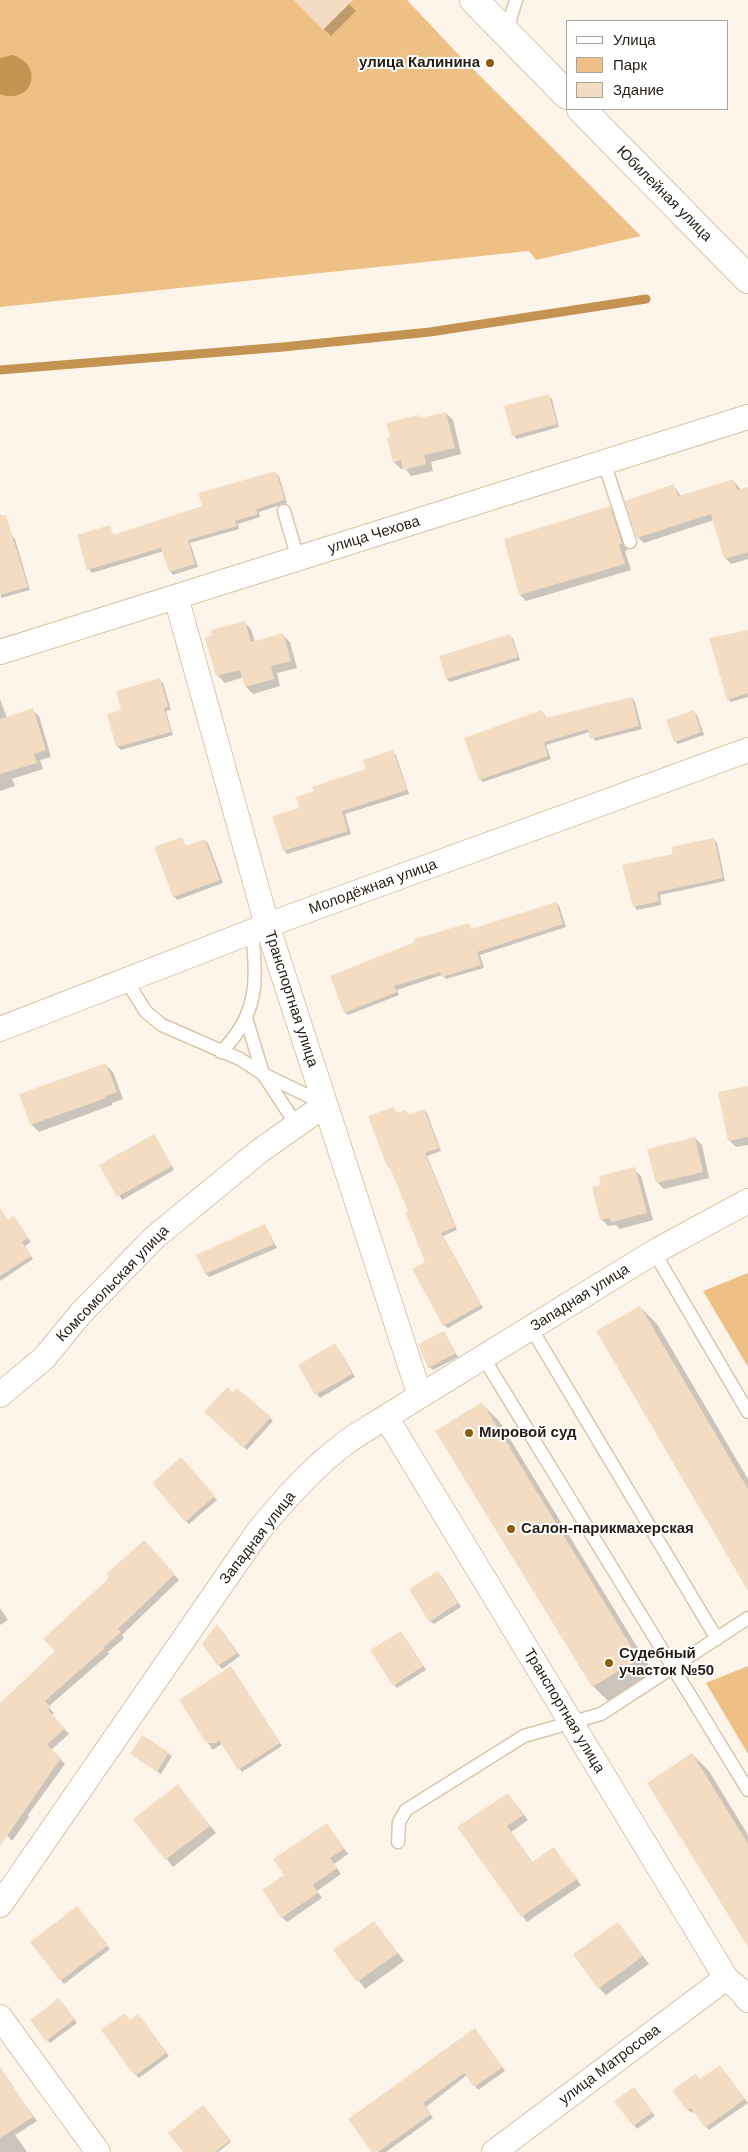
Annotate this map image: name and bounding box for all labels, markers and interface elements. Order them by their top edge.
legend [566,20,728,110]
text: Улица [613,31,656,48]
place label: улица Калинина [359,54,480,72]
text: Парк [613,56,647,73]
marker: улица Калинина [484,57,496,69]
text: Здание [613,81,664,98]
street label: Юбилейная улица [612,142,716,246]
street label: улица Чехова [326,512,422,558]
street label: Молодёжная улица [307,855,439,919]
street label: Транспортная улица [260,929,322,1069]
street label: Комсомольская улица [53,1222,173,1346]
street label: Западная улица [527,1260,633,1336]
place label: Мировой суд [479,1424,576,1442]
marker: Мировой суд [463,1427,475,1439]
street label: Западная улица [216,1488,300,1588]
place label: Салон-парикмахерская [521,1520,694,1538]
marker: Салон-парикмахерская [505,1523,517,1535]
street label: Транспортная улица [520,1645,608,1777]
place label: Судебный участок №50 [619,1645,714,1680]
marker: Судебный участок №50 [603,1657,615,1669]
street label: улица Матросова [556,2021,664,2109]

